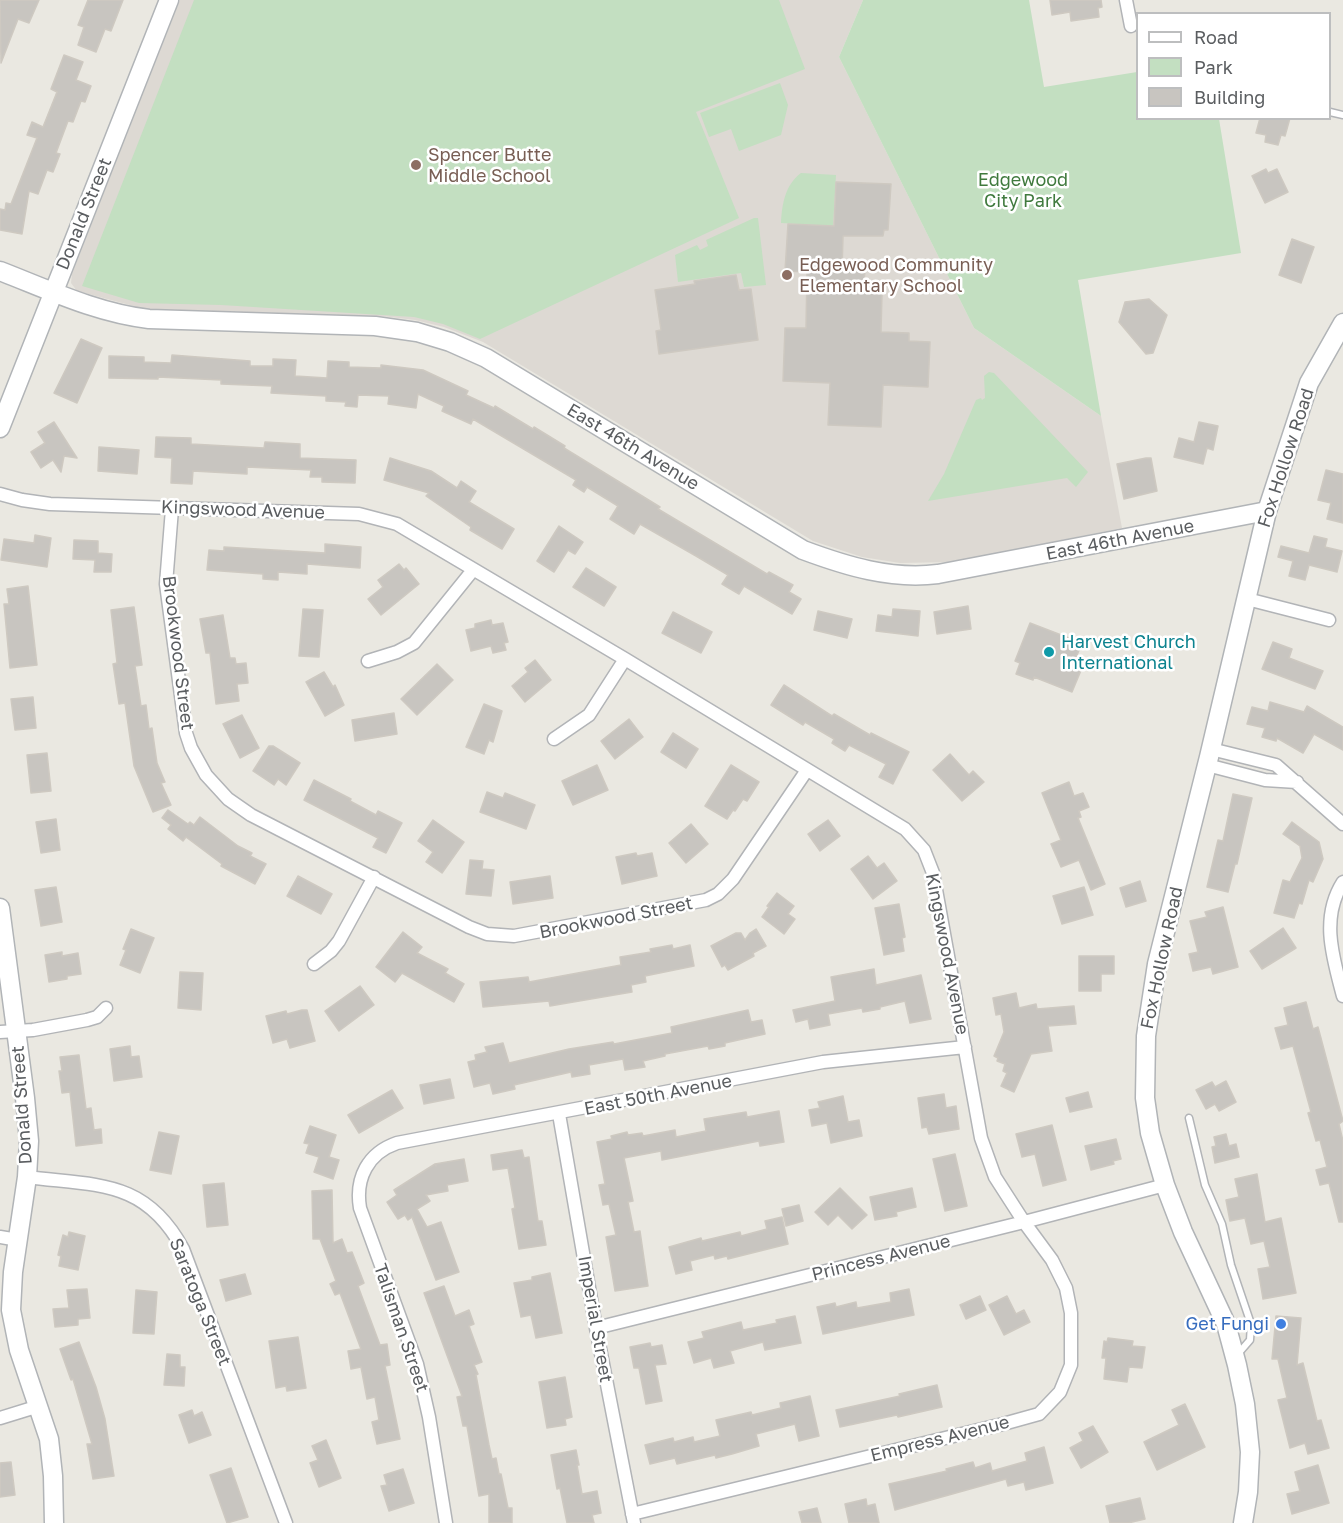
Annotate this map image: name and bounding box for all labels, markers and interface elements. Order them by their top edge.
legend [1136,12,1331,120]
text: Road [1194,26,1238,48]
text: Park [1194,56,1233,78]
text: Building [1194,86,1265,108]
place label: Spencer Butte Middle School [428,144,551,186]
street label: Donald Street [52,155,116,273]
marker: Spencer Butte Middle School [409,158,423,172]
park label: Edgewood City Park [978,169,1068,212]
place label: Edgewood Community Elementary School [799,254,993,296]
marker: Edgewood Community Elementary School [780,268,794,282]
street label: Fox Hollow Road [1253,386,1319,530]
street label: East 46th Avenue [563,399,703,495]
street label: Kingswood Avenue [161,496,325,524]
street label: East 46th Avenue [1044,515,1196,565]
street label: Brookwood Street [158,574,198,732]
place label: Harvest Church International [1061,631,1196,674]
marker: Harvest Church International [1042,645,1056,659]
street label: Kingswood Avenue [921,871,973,1037]
street label: Fox Hollow Road [1136,885,1188,1031]
street label: Brookwood Street [538,893,694,943]
street label: Donald Street [7,1045,37,1165]
street label: East 50th Avenue [582,1070,734,1120]
street label: Princess Avenue [809,1230,953,1286]
street label: Saratoga Street [165,1235,235,1369]
street label: Imperial Street [573,1254,617,1384]
street label: Talisman Street [369,1261,433,1395]
place label: Get Fungi [1186,1313,1269,1335]
marker: Get Fungi [1274,1317,1288,1331]
street label: Empress Avenue [868,1411,1012,1467]

